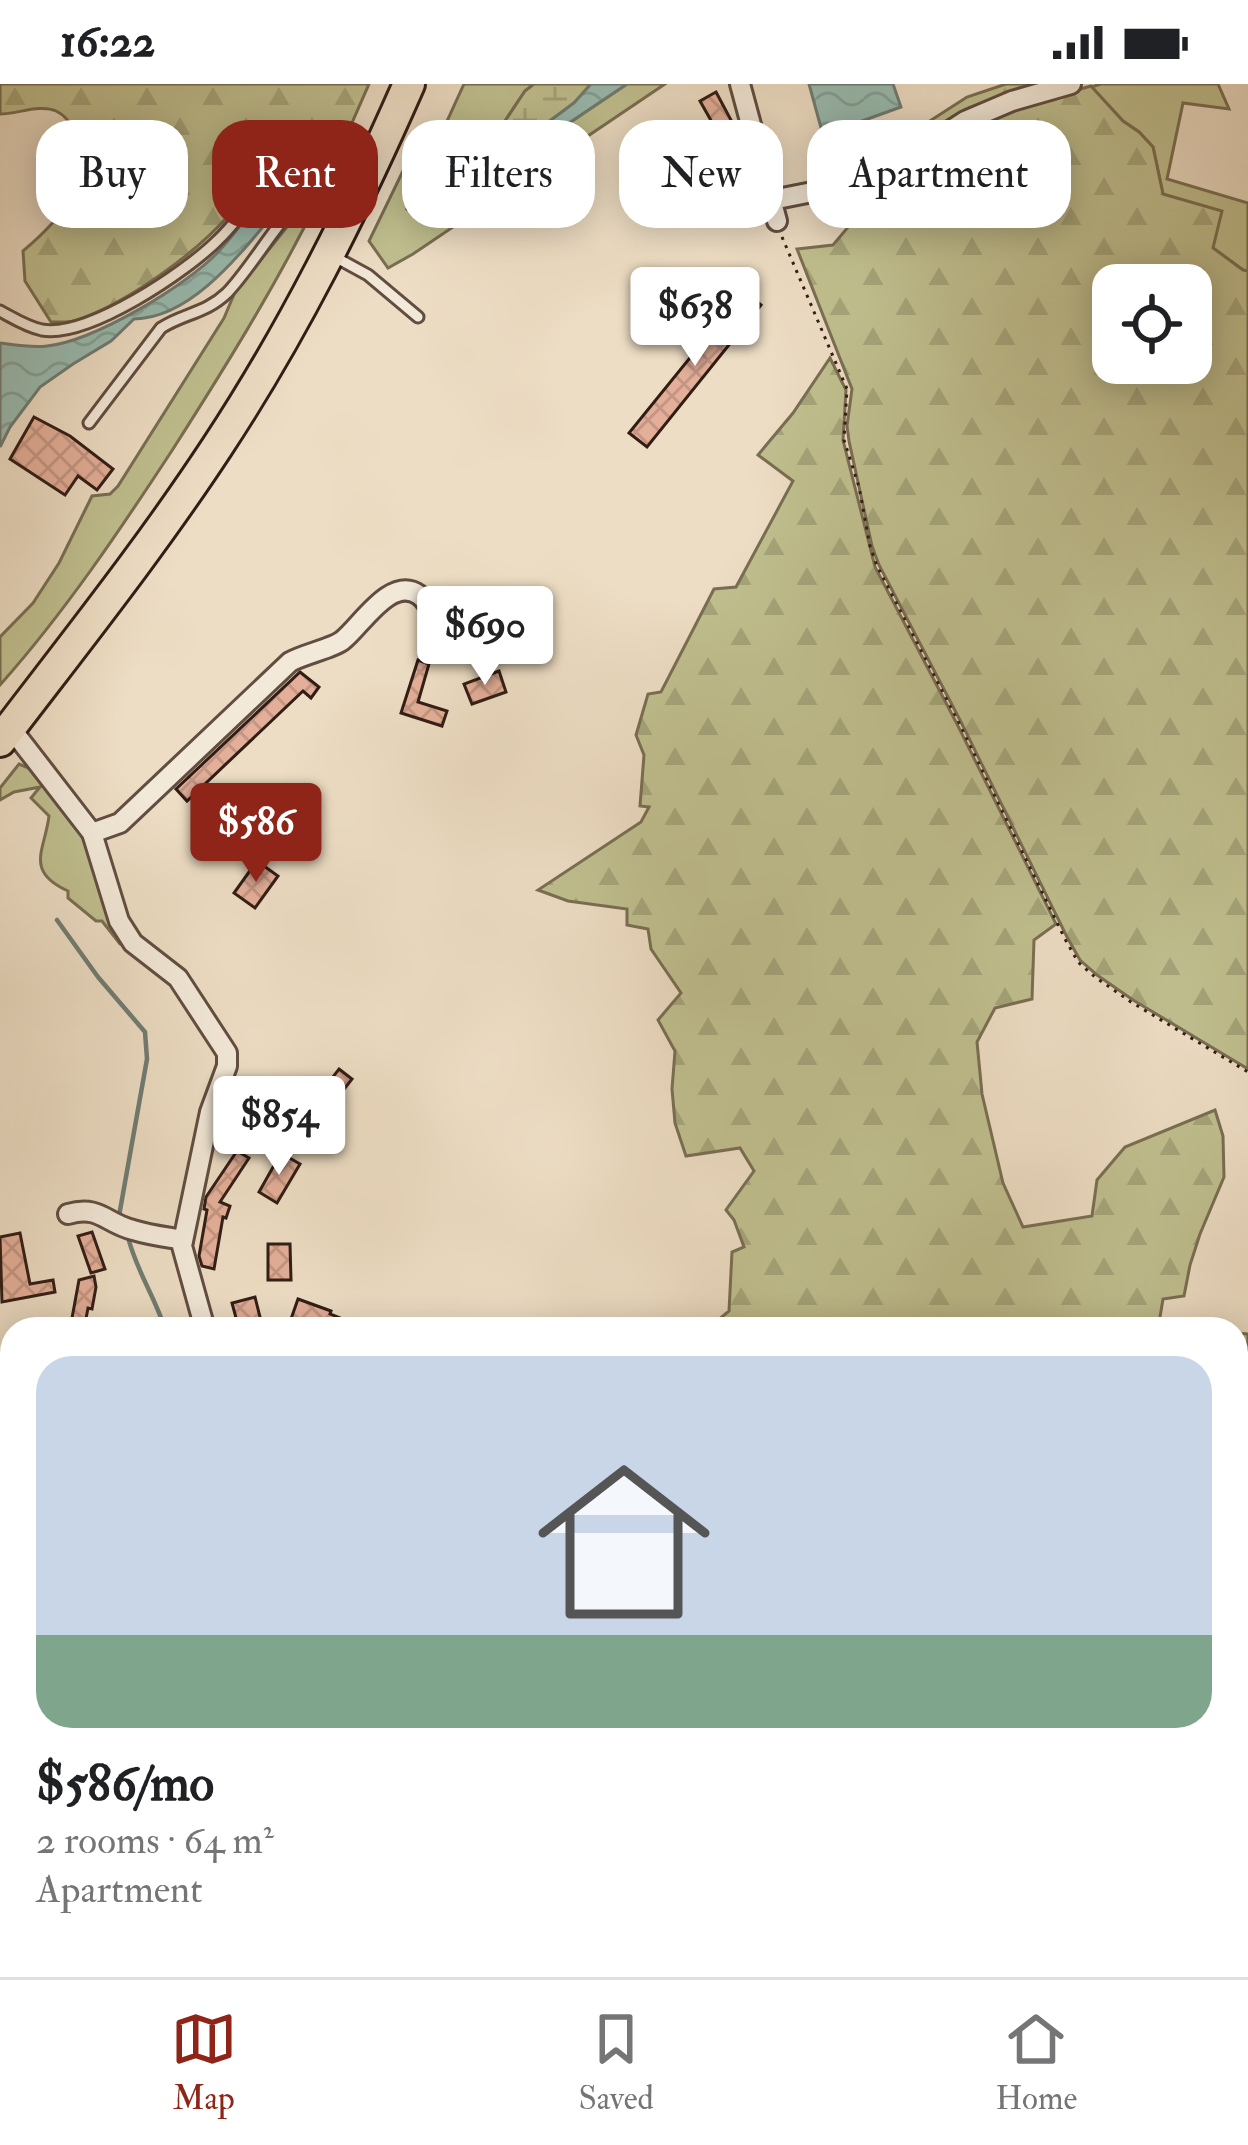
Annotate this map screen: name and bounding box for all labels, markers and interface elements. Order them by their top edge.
text: 16:22 [60,14,155,70]
chip: Buy [36,120,188,228]
chip: Rent [212,120,378,228]
chip: Filters [402,120,595,228]
chip: New [619,120,783,228]
chip: Apartment [807,120,1071,228]
map controls [1092,264,1212,384]
button: locate [1092,264,1212,384]
pin: $638 [624,267,766,369]
text: $638 [657,281,733,330]
pin: $690 [414,586,556,688]
text: $690 [444,600,526,649]
pin: $586 [185,783,327,885]
text: $586 [217,797,295,846]
pin: $854 [208,1076,350,1178]
text: $854 [240,1090,318,1139]
icon: home [516,1434,732,1650]
text: $586/mo [36,1752,214,1816]
text: 2 rooms · 64 m² [36,1816,274,1865]
text: Apartment [36,1865,203,1914]
tab: Map [171,2006,237,2119]
tab: Saved [578,2006,654,2119]
tab: Home [995,2006,1077,2119]

